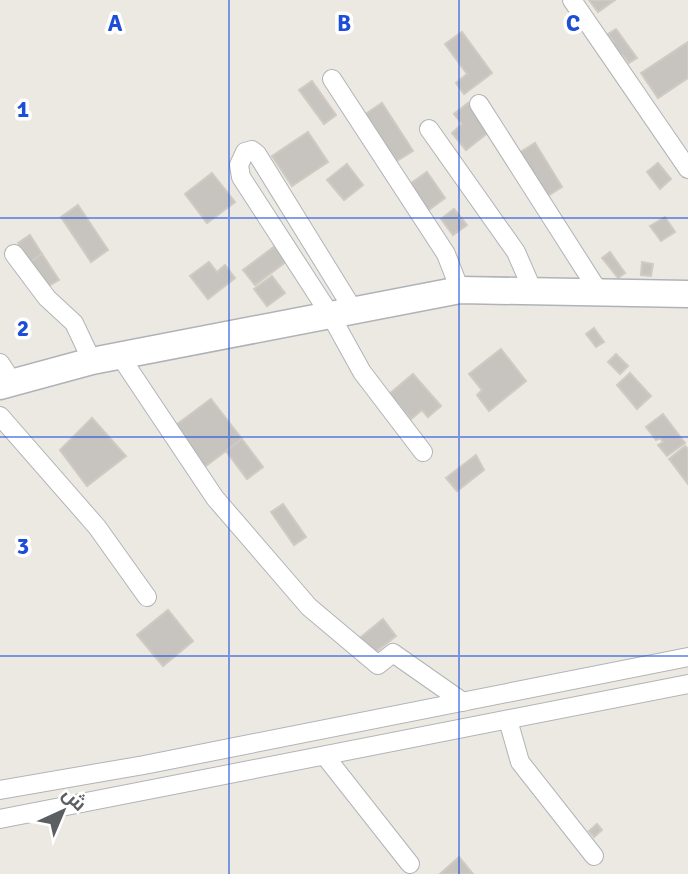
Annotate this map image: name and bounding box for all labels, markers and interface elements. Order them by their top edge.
text: A [108,9,123,38]
text: B [337,9,351,38]
text: C [566,9,580,38]
text: 1 [17,95,29,124]
text: 2 [17,314,29,343]
text: 3 [17,532,29,561]
north arrow [28,776,98,846]
text: ش [57,782,91,817]

